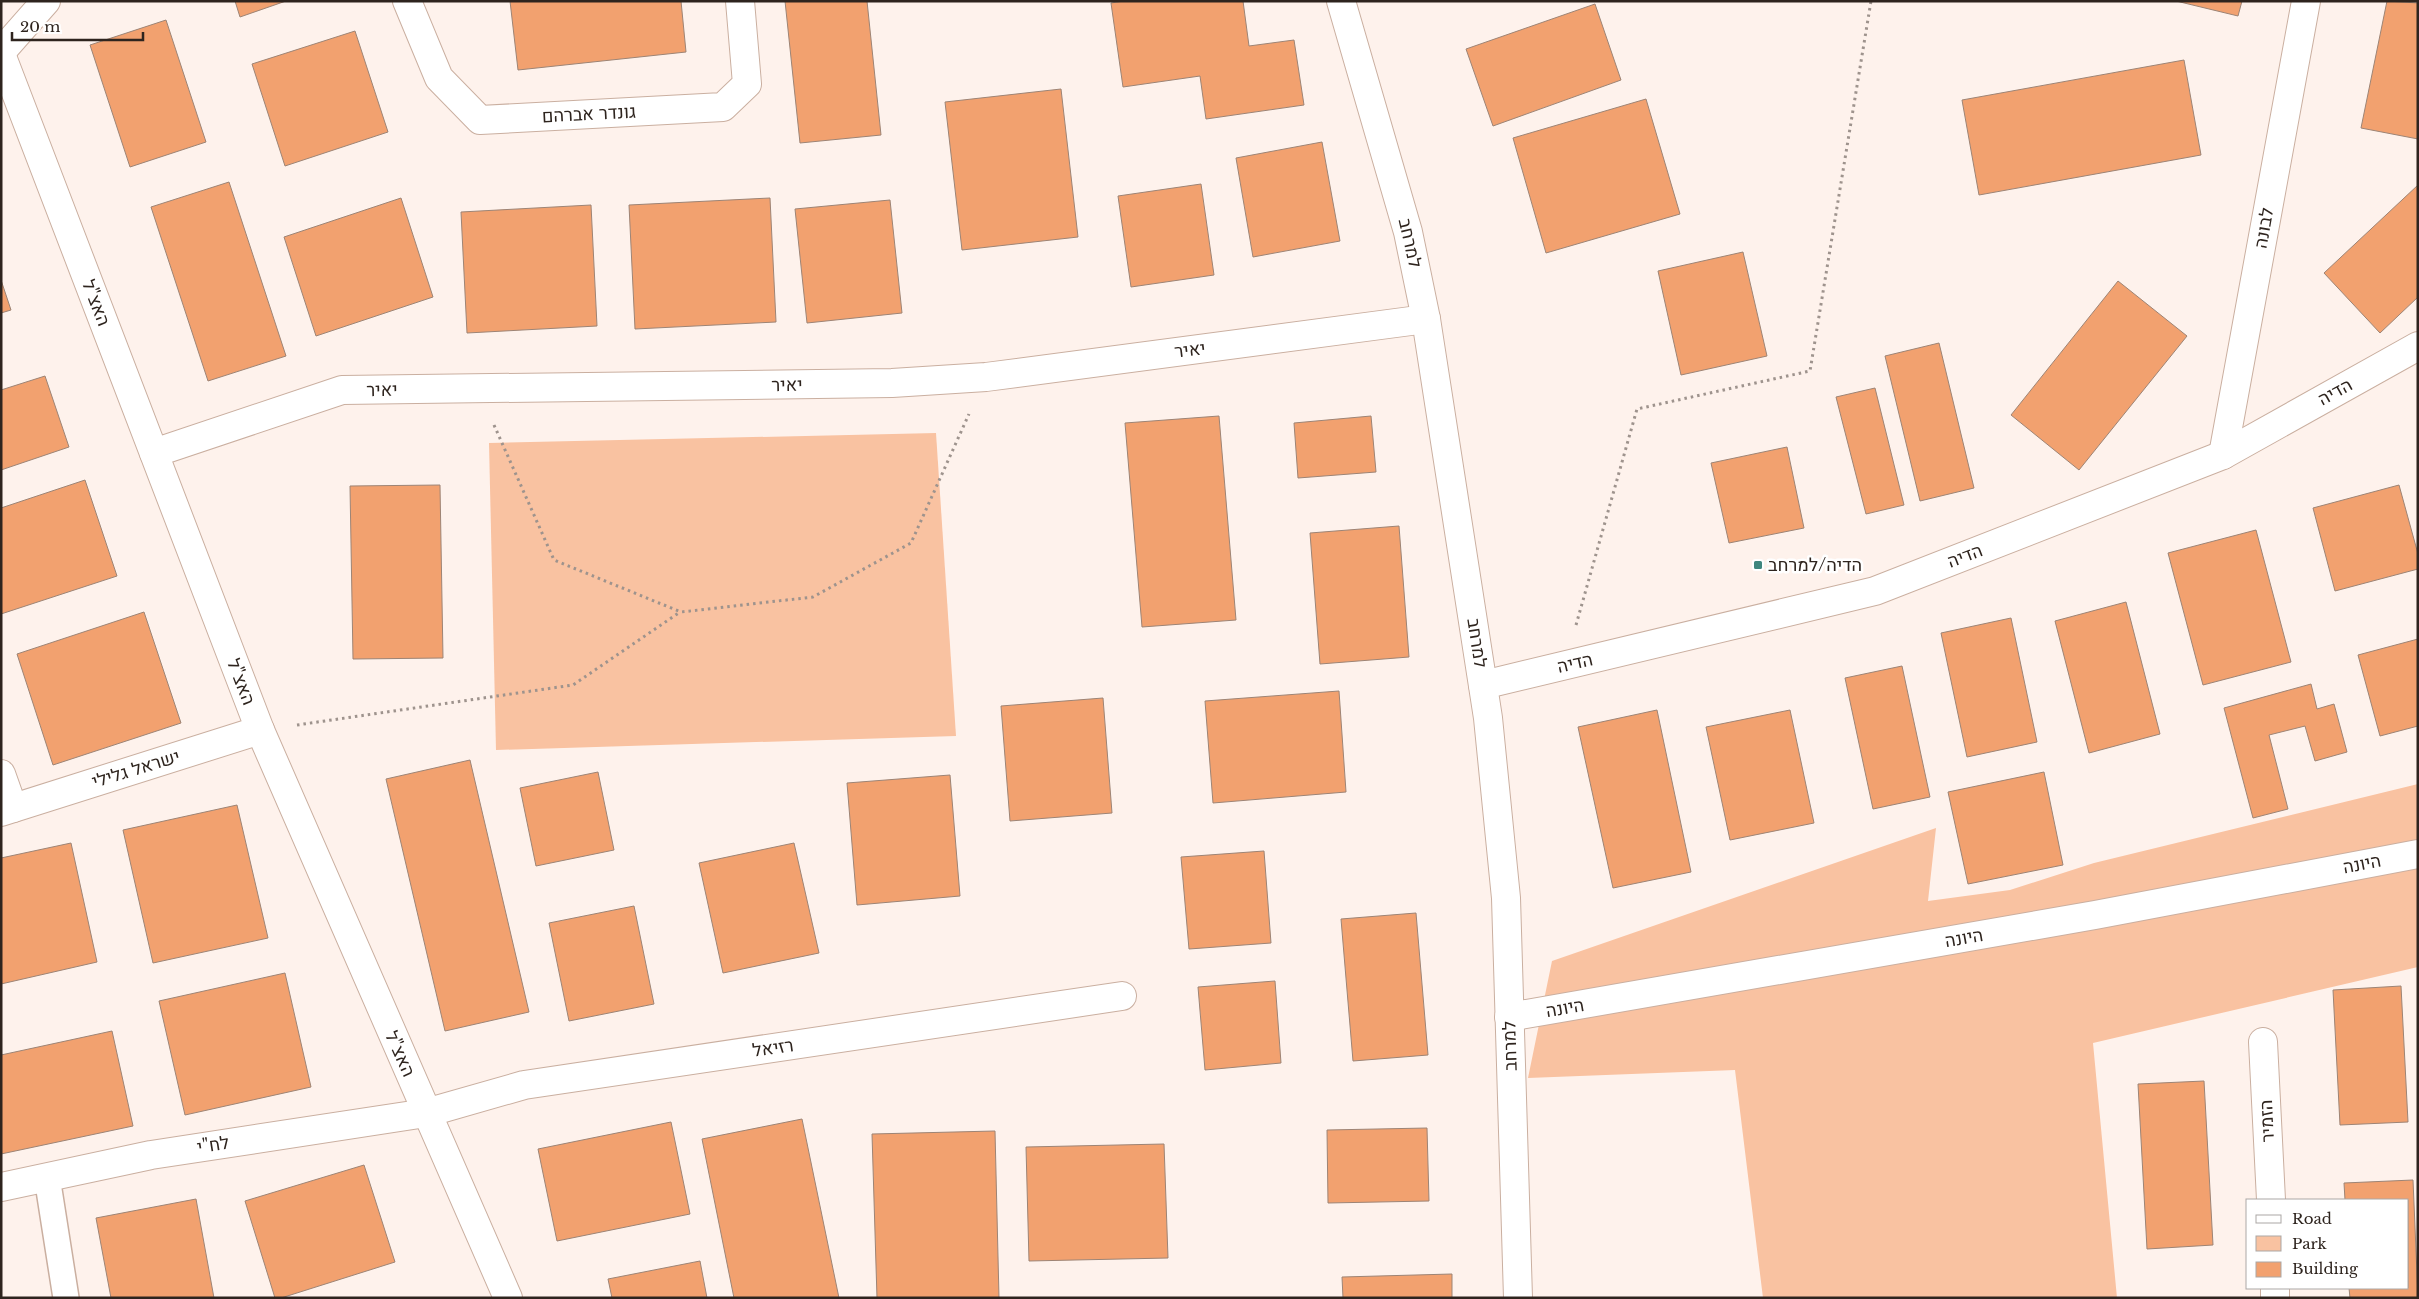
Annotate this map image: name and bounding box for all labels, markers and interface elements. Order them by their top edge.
scale bar [12,10,144,42]
text: 20 m [20,17,60,36]
street label: גונדר אברהם [541,101,637,127]
street label: לבונה [2250,206,2278,250]
street label: למרחב [1394,216,1426,270]
street label: האצ"ל [77,277,115,329]
street label: יאיר [1173,337,1207,363]
street label: יאיר [771,374,803,396]
street label: הדיה [2314,374,2356,410]
street label: יאיר [366,379,398,401]
street label: הדיה [1944,539,1986,573]
place label: הדיה/למרחב [1768,554,1862,576]
marker: הדיה/למרחב [1752,559,1764,571]
street label: למרחב [1462,617,1492,669]
street label: הדיה [1555,648,1595,678]
street label: האצ"ל [222,656,260,708]
street label: ישראל גלילי [89,745,183,793]
street label: היונה [2341,850,2383,878]
street label: היונה [1943,924,1985,952]
street label: היונה [1544,994,1586,1022]
street label: למרחב [1498,1021,1522,1071]
street label: האצ"ל [380,1028,420,1080]
street label: רזיאל [751,1034,795,1062]
street label: הזמיר [2255,1099,2279,1143]
street label: לח"י [195,1132,231,1158]
legend [2246,1199,2409,1289]
text: Road [2292,1209,2332,1228]
text: Park [2292,1234,2328,1253]
text: Building [2292,1259,2359,1278]

